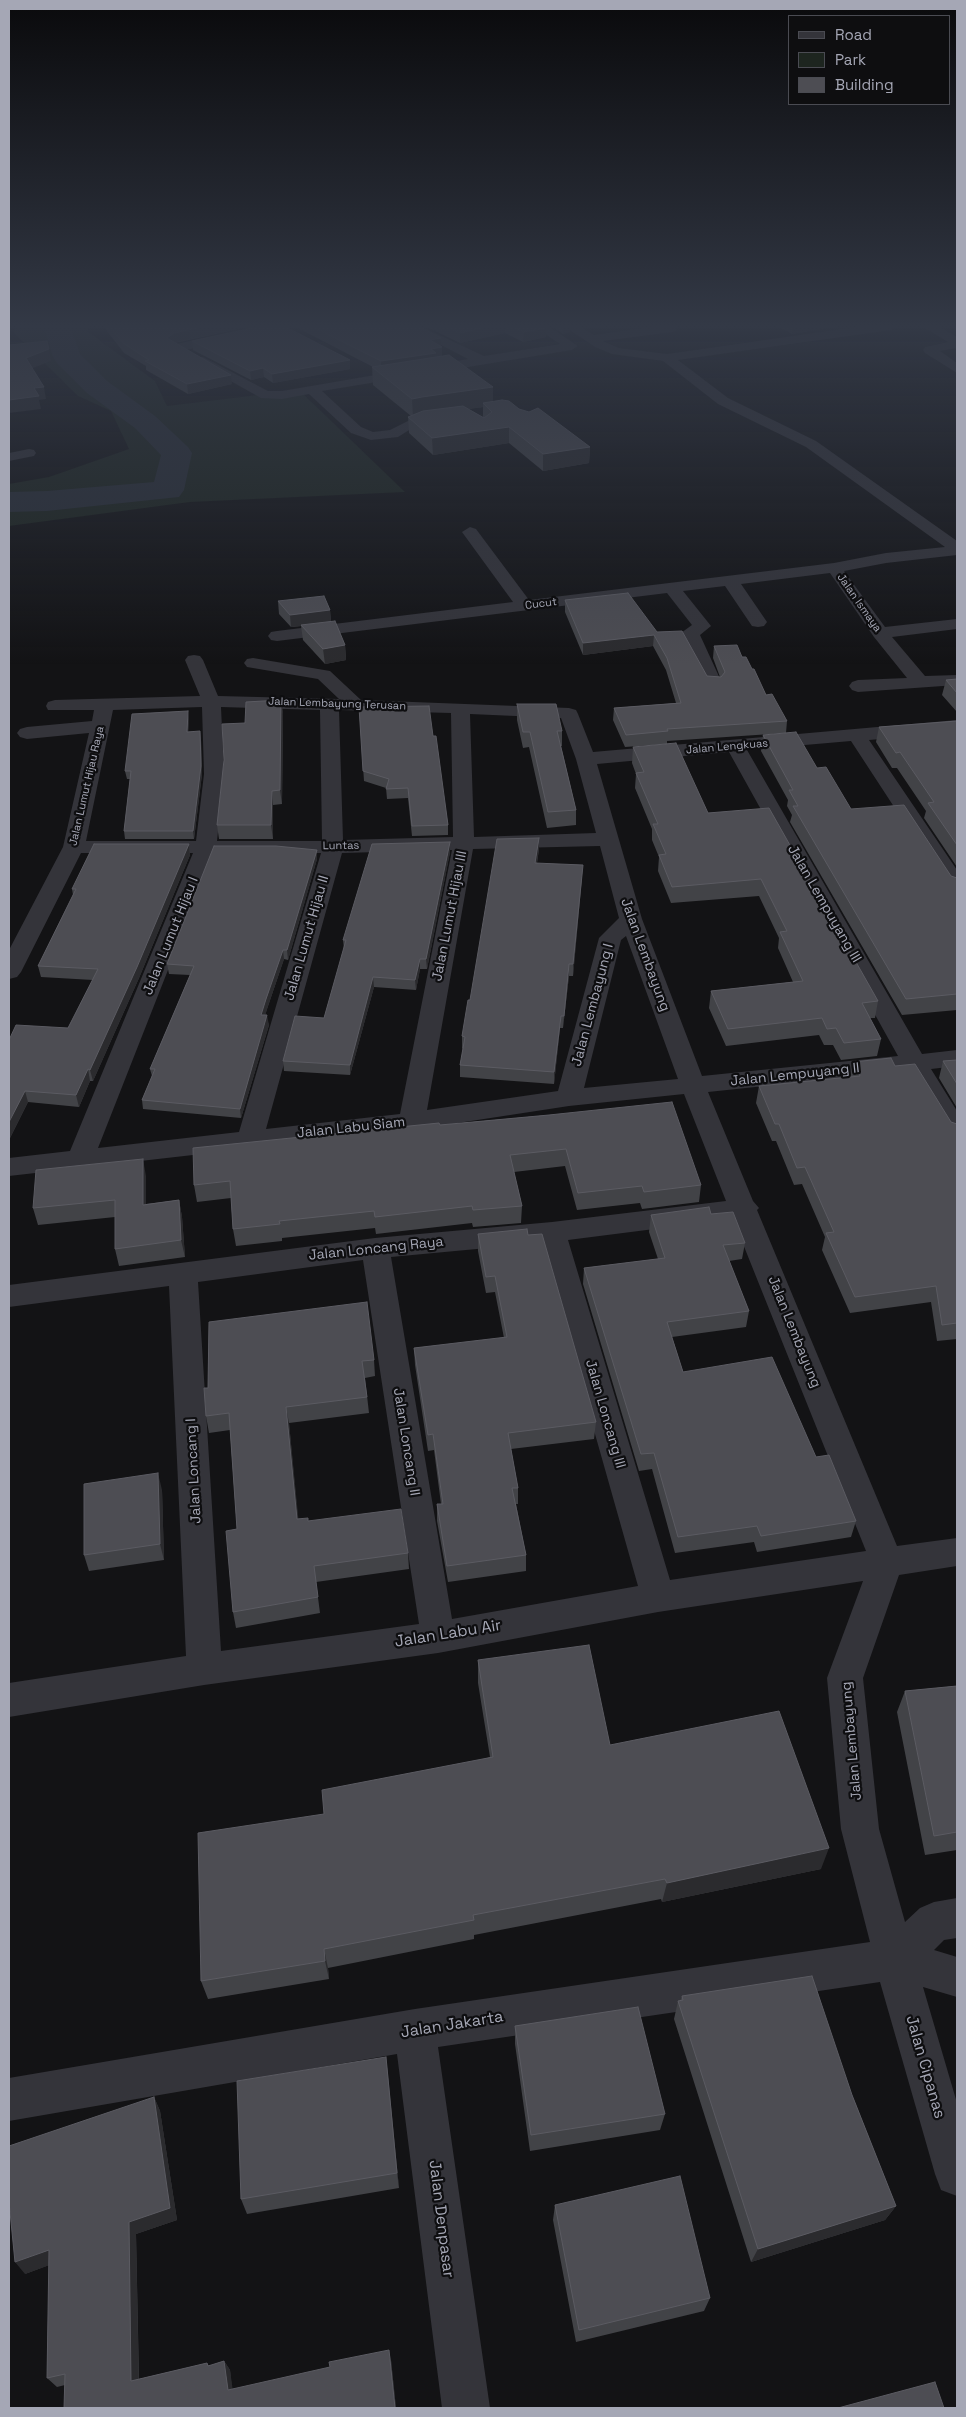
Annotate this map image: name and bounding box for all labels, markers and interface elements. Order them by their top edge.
legend [788,15,951,105]
text: Road [835,25,872,44]
text: Park [835,50,866,69]
text: Building [835,75,894,94]
street label: Jalan Ismaya [834,571,884,635]
street label: Cucut [524,595,558,613]
street label: Jalan Lembayung Terusan [268,695,406,713]
street label: Jalan Lumut Hijau Raya [67,725,107,847]
street label: Jalan Lengkuas [685,737,769,757]
street label: Luntas [323,839,359,853]
street label: Jalan Lempuyang III [783,842,865,966]
street label: Jalan Lumut Hijau III [429,849,471,983]
street label: Jalan Lumut Hijau I [140,874,202,998]
street label: Jalan Lumut Hijau II [281,874,333,1002]
street label: Jalan Lembayung [617,896,673,1014]
street label: Jalan Lembayung I [569,942,617,1068]
street label: Jalan Lempuyang II [730,1060,860,1090]
street label: Jalan Labu Siam [296,1114,406,1142]
street label: Jalan Loncang Raya [308,1234,444,1264]
street label: Jalan Lembayung [764,1274,824,1390]
street label: Jalan Loncang III [581,1358,629,1470]
street label: Jalan Loncang II [389,1387,423,1497]
street label: Jalan Loncang I [183,1418,205,1524]
street label: Jalan Labu Air [393,1616,503,1652]
street label: Jalan Lembayung [838,1681,866,1801]
street label: Jalan Jakarta [399,2007,505,2043]
street label: Jalan Cipanas [901,2013,949,2121]
street label: Jalan Denpasar [424,2159,458,2279]

